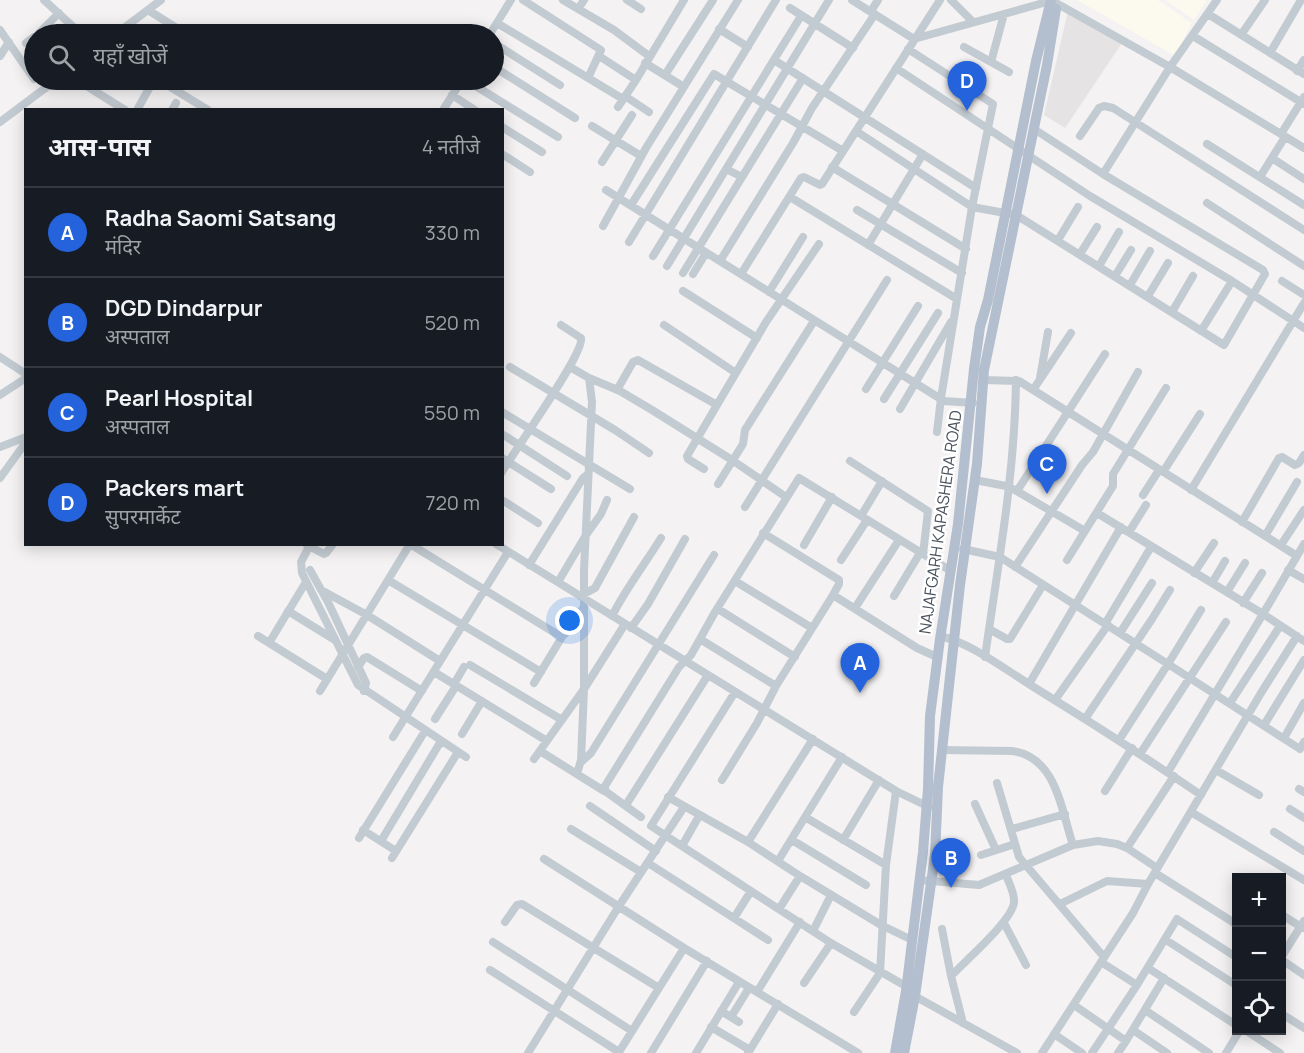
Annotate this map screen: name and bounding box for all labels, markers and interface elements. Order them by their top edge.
search box [24,24,504,90]
icon: search [45,41,78,74]
text: यहाँ खोजें [93,41,168,71]
pin: D [948,62,986,111]
text: आस-पास [48,128,151,164]
text: 4 नतीजे [422,133,480,160]
text: Radha Saomi Satsang [105,203,336,233]
text: A [61,219,74,246]
text: 330 m [425,219,480,246]
text: मंदिर [105,233,141,260]
text: DGD Dindarpur [105,293,263,323]
text: B [61,309,74,336]
text: 520 m [424,309,480,336]
text: अस्पताल [105,323,170,350]
text: Pearl Hospital [105,383,253,413]
text: C [60,399,75,426]
text: 550 m [424,399,480,426]
street label: NAJAFGARH KAPASHERA ROAD [913,409,967,635]
text: अस्पताल [105,413,170,440]
pin: C [1028,444,1066,494]
text: Packers mart [105,473,244,503]
text: D [60,489,75,516]
text: 720 m [425,489,480,516]
text: सुपरमार्केट [105,503,181,530]
your location [555,606,584,635]
pin: A [840,644,880,693]
pin: B [932,838,970,888]
map controls [1232,873,1286,1035]
button: + [1232,873,1286,927]
button: − [1232,927,1286,981]
button: locate [1232,981,1286,1035]

